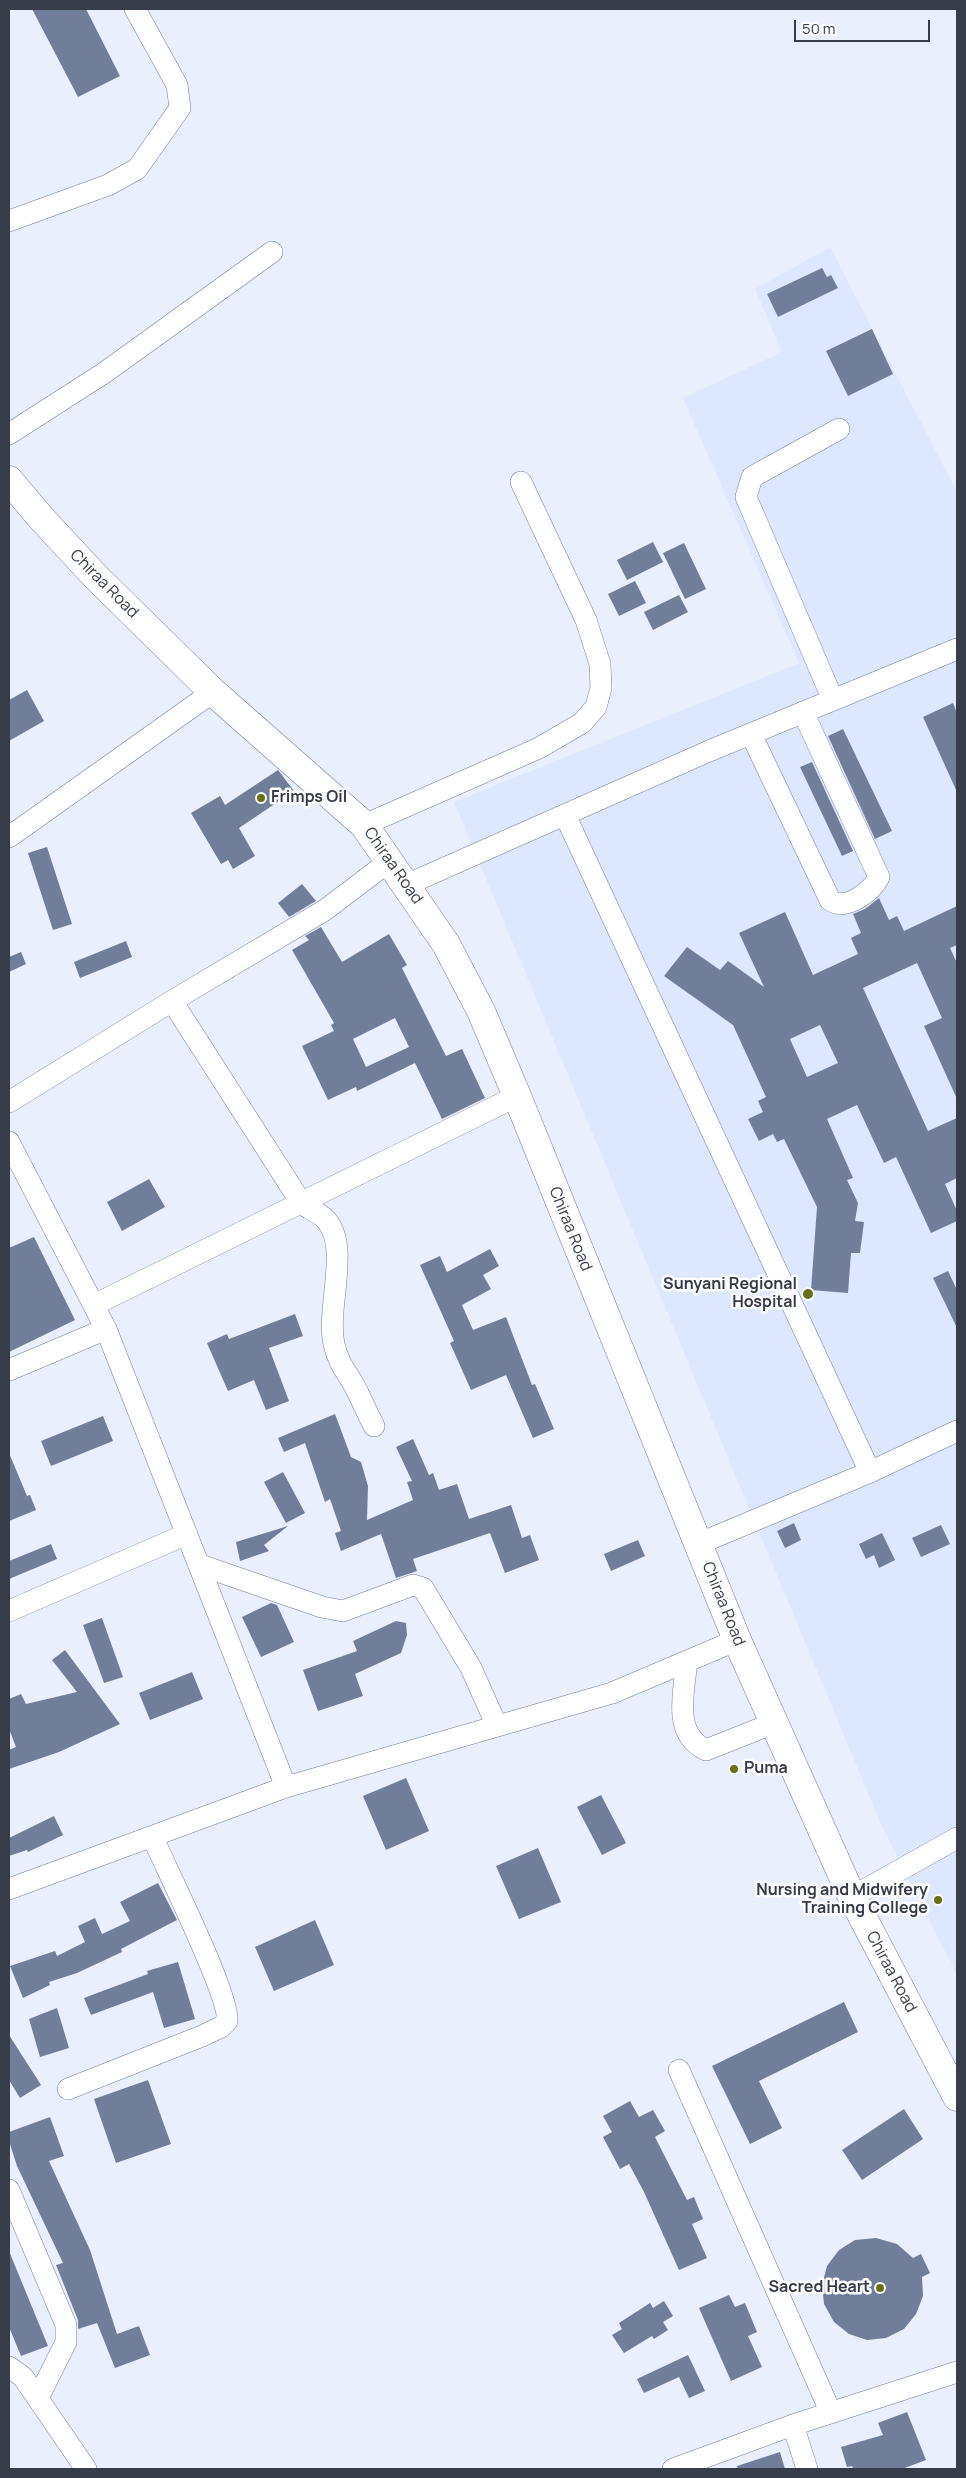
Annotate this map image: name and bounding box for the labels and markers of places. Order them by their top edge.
place label: Frimps Oil [271,788,347,808]
marker: Frimps Oil [255,792,267,804]
place label: Sunyani Regional Hospital [663,1275,797,1313]
marker: Sunyani Regional Hospital [801,1287,815,1301]
place label: Puma [744,1759,788,1779]
marker: Puma [728,1763,740,1775]
place label: Nursing and Midwifery Training College [756,1881,928,1919]
marker: Nursing and Midwifery Training College [932,1894,944,1906]
place label: Sacred Heart [769,2278,870,2298]
marker: Sacred Heart [874,2282,886,2294]

